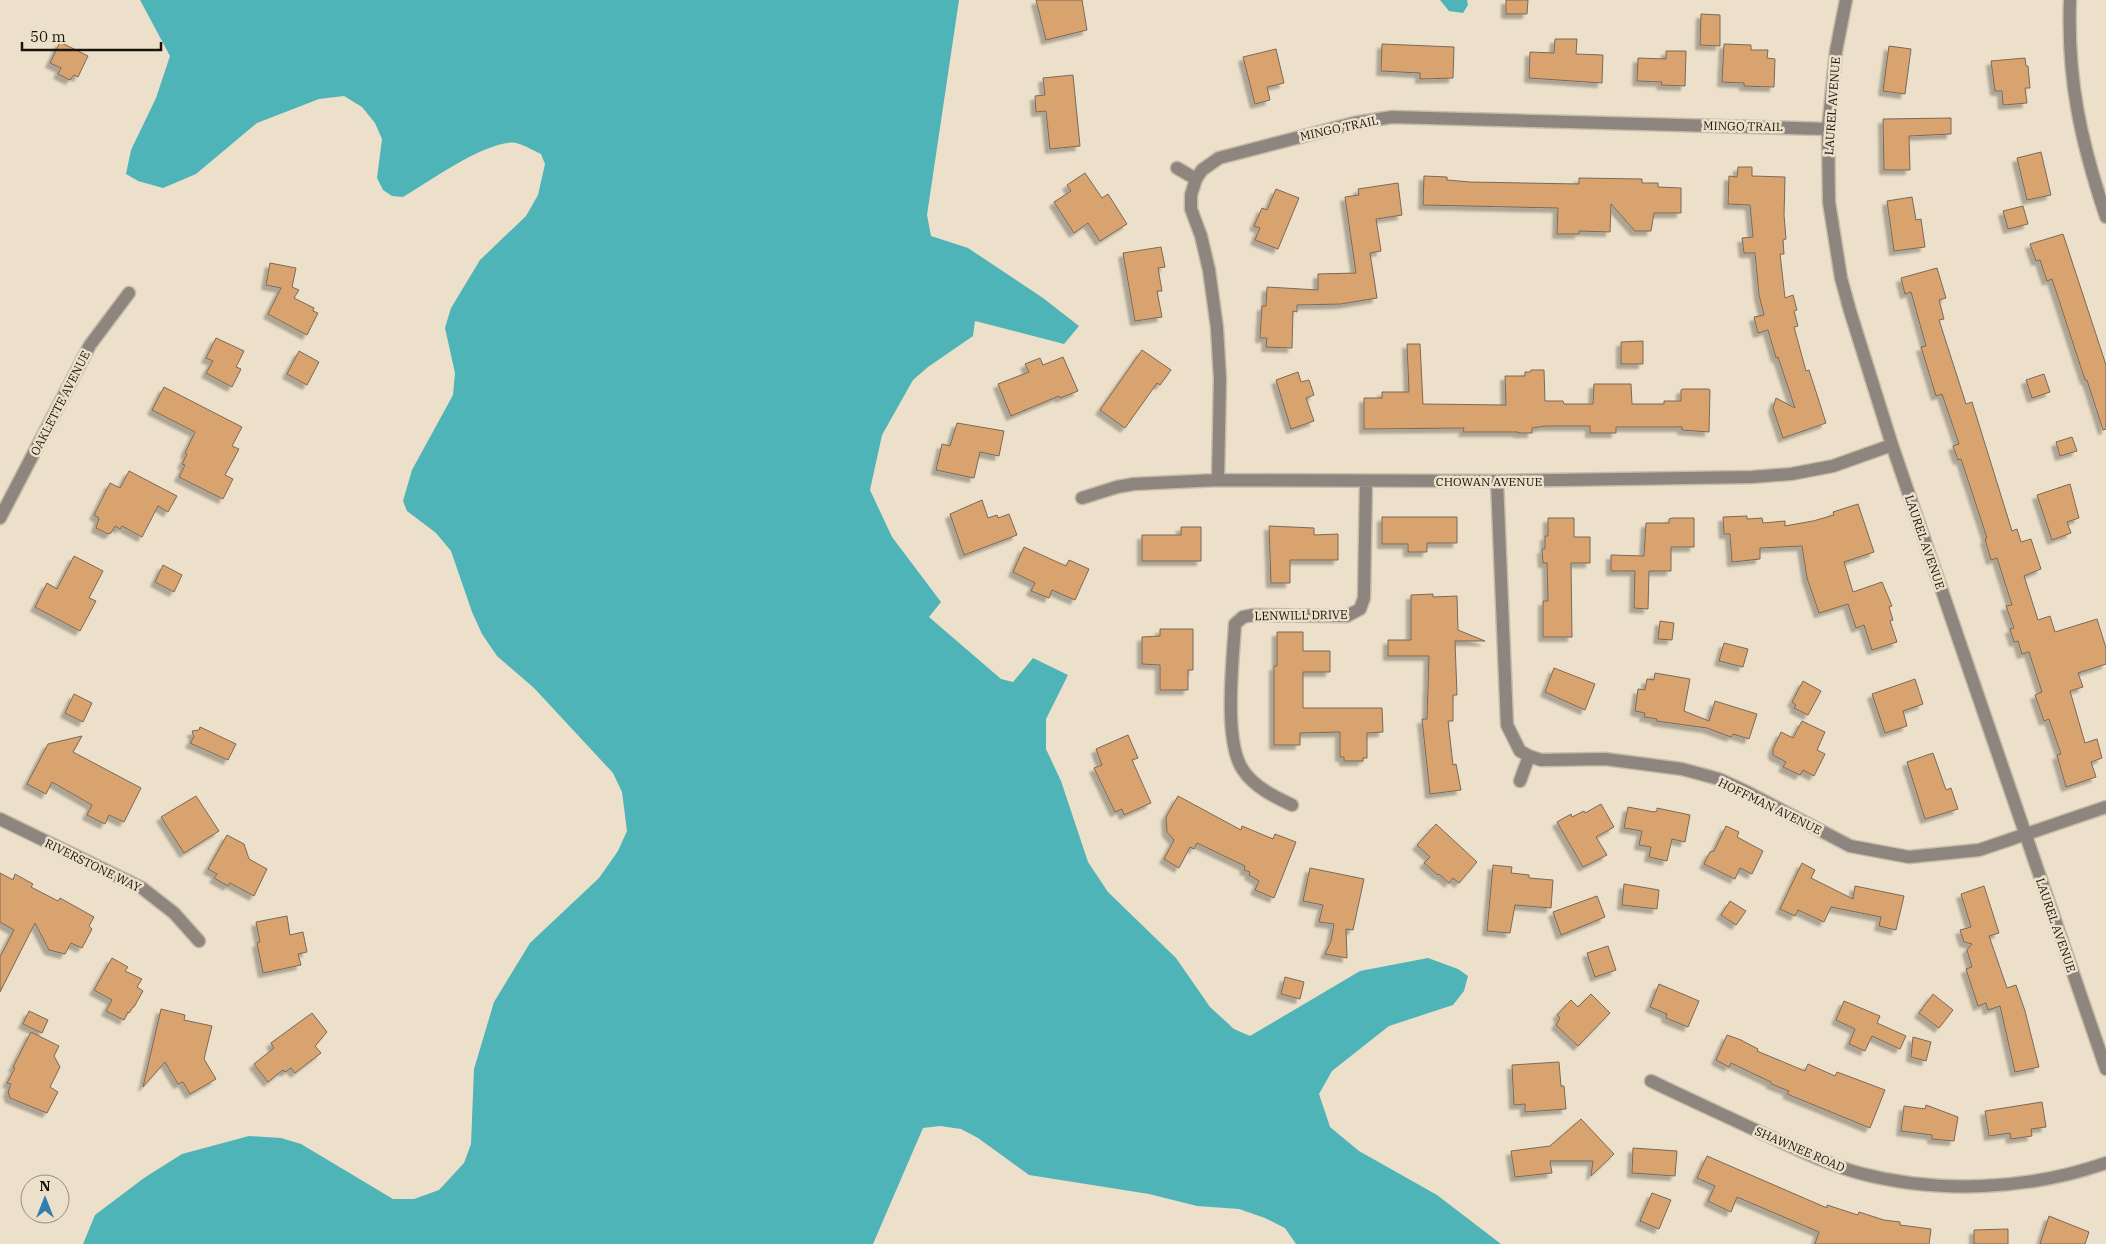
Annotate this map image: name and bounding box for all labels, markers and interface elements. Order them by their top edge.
scale bar [22,20,161,52]
text: 50 m [30,27,66,46]
street label: LAUREL AVENUE [1821,56,1843,156]
street label: MINGO TRAIL [1298,112,1380,144]
street label: MINGO TRAIL [1703,118,1783,134]
street label: OAKLETTE AVENUE [27,348,93,458]
street label: CHOWAN AVENUE [1436,474,1542,489]
street label: LAUREL AVENUE [1902,493,1948,591]
street label: LENWILL DRIVE [1254,607,1348,623]
street label: HOFFMAN AVENUE [1716,774,1824,838]
street label: RIVERSTONE WAY [42,835,144,895]
street label: LAUREL AVENUE [2033,876,2079,974]
street label: SHAWNEE ROAD [1753,1123,1847,1175]
north arrow [20,1174,70,1224]
text: N [39,1177,51,1195]

